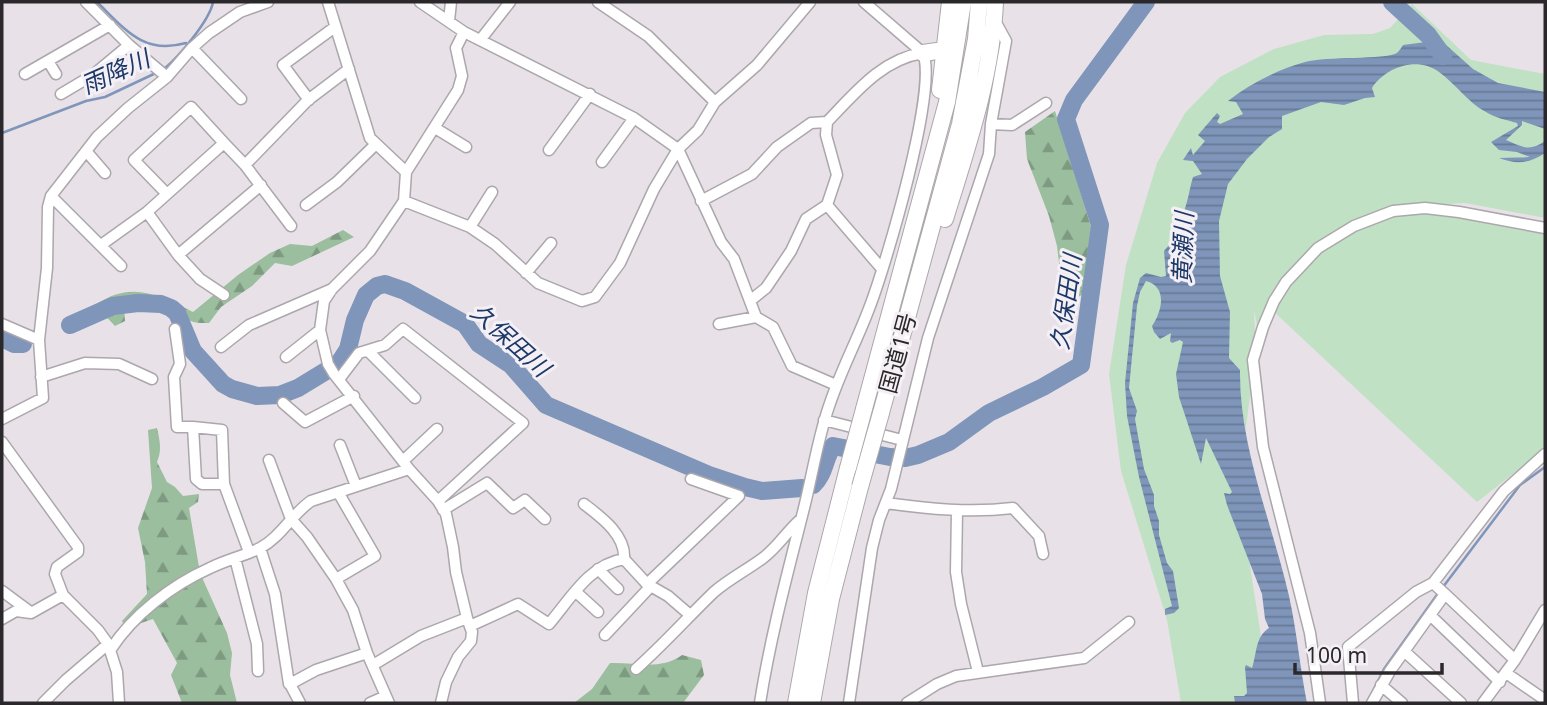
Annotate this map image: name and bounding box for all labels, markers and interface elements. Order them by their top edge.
water label: 雨降川 [75,40,157,101]
water label: 黄瀬川 [1164,208,1200,285]
water label: 久保田川 [1042,249,1088,352]
water label: 久保田川 [464,295,560,385]
street label: 国道1号 [871,309,923,397]
scale bar [1295,632,1442,676]
text: 100 m [1306,641,1367,669]

